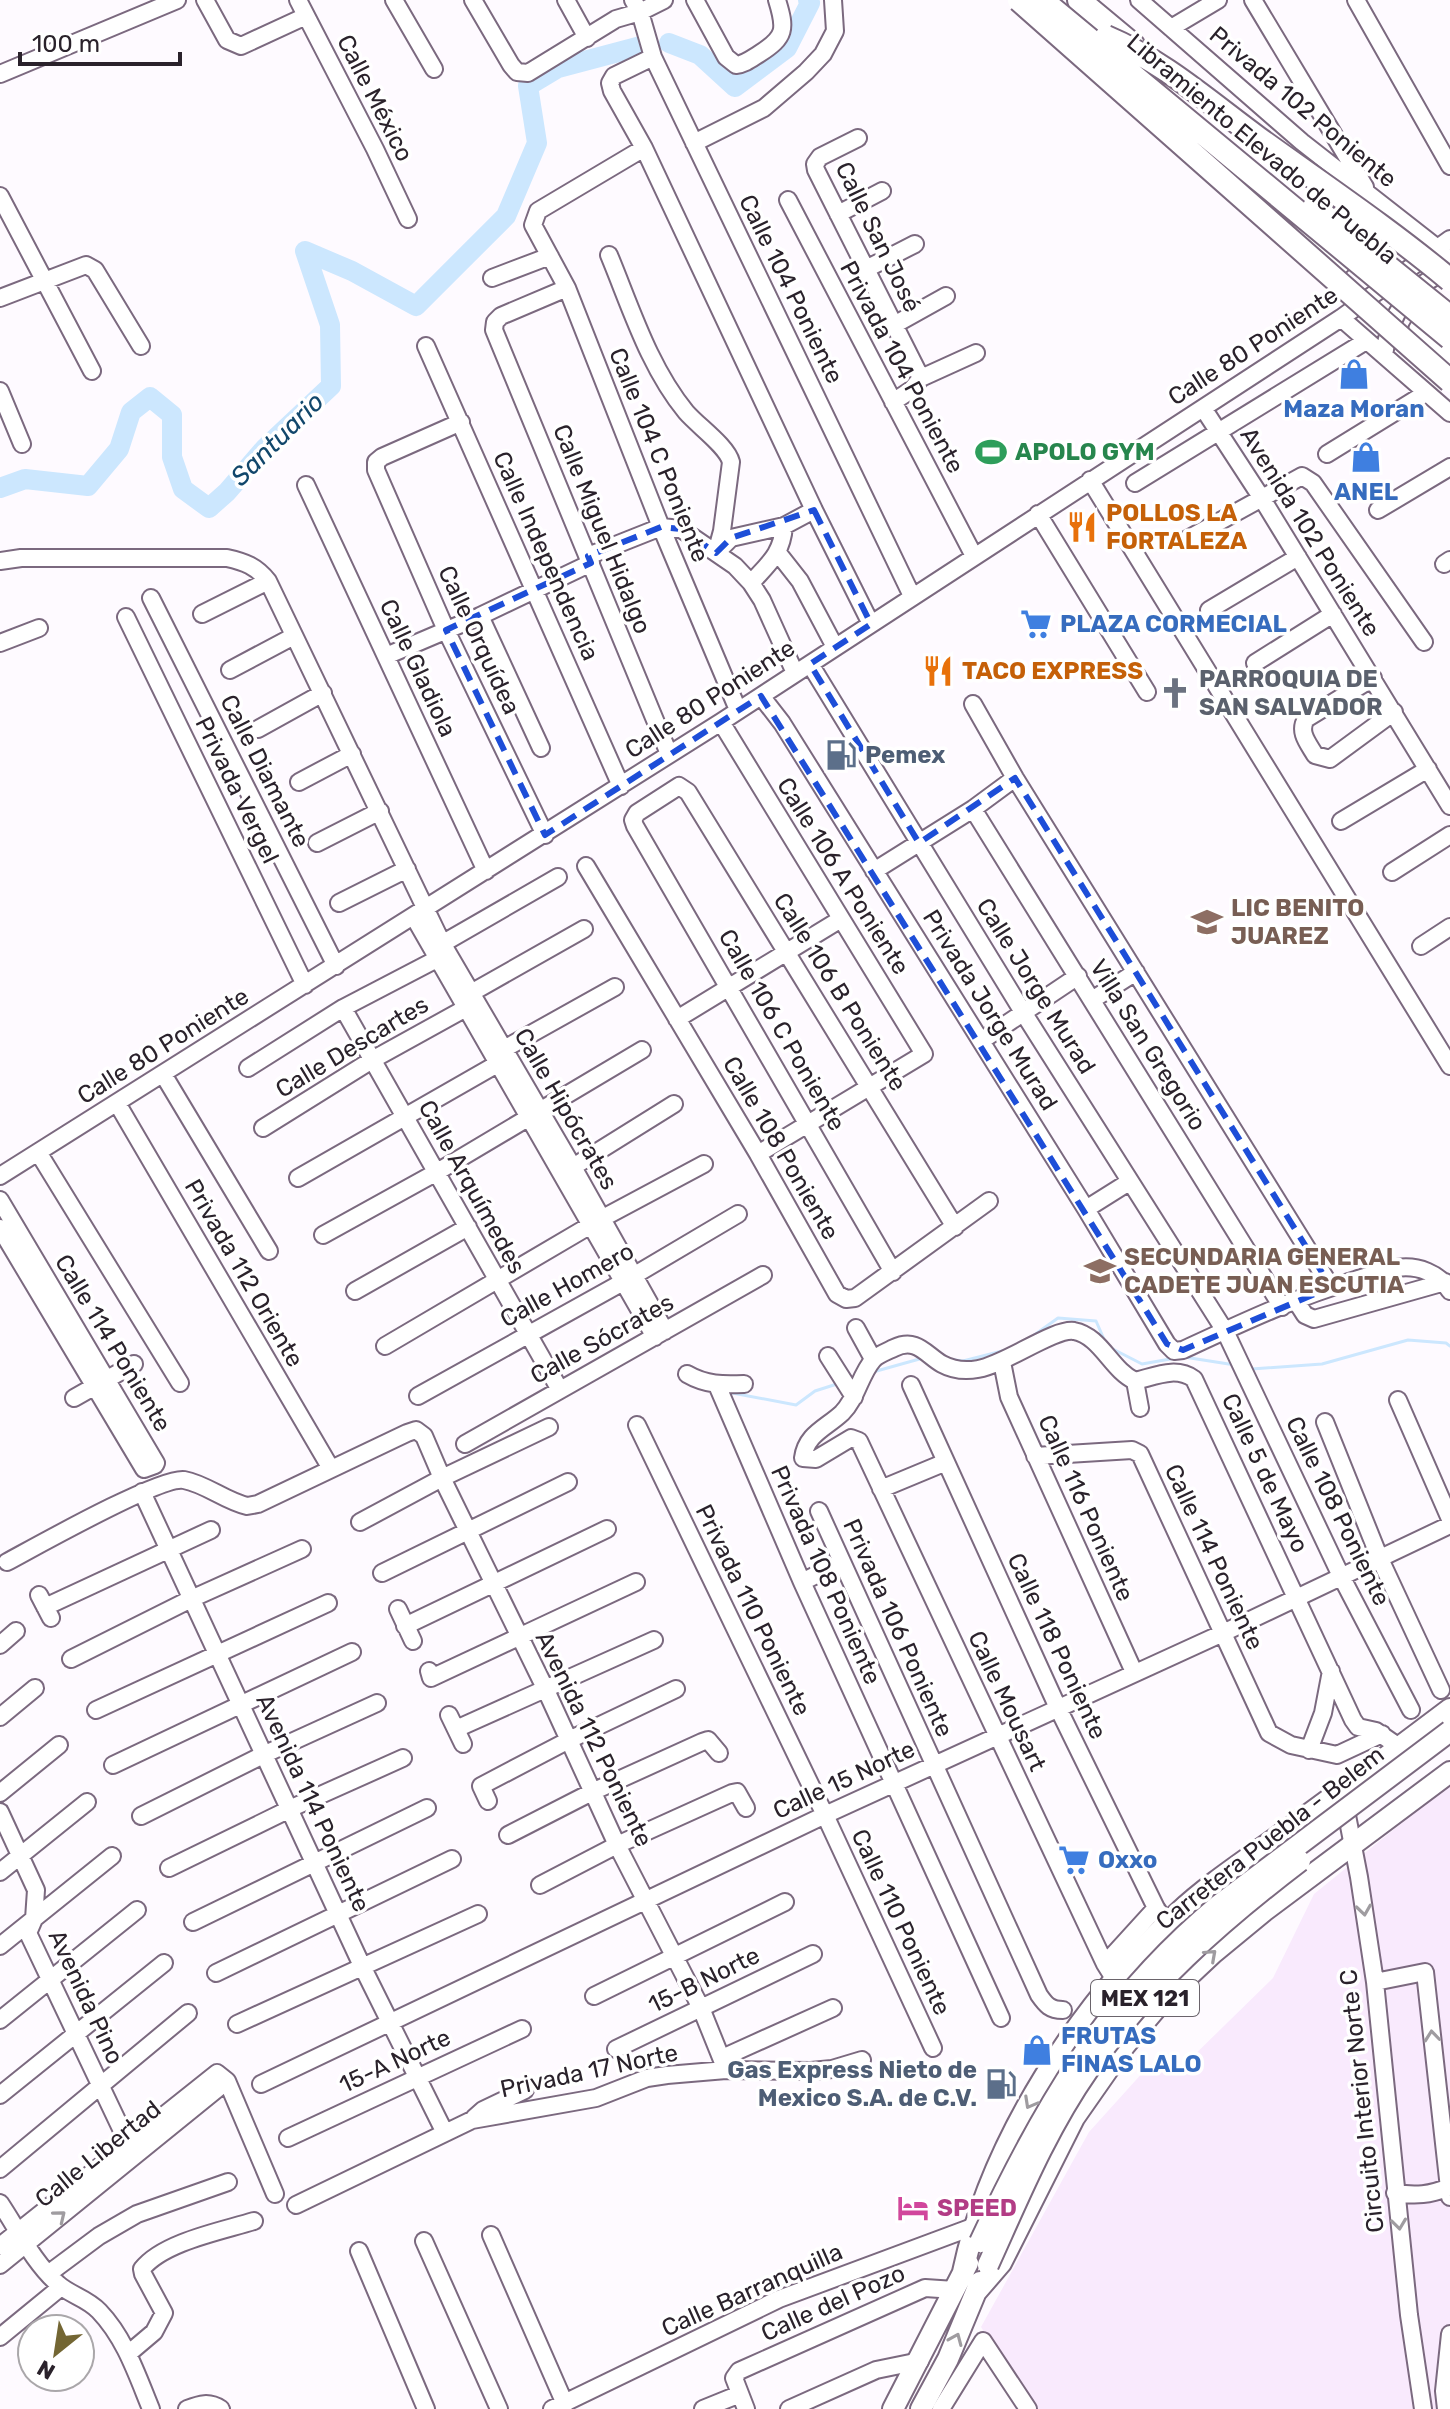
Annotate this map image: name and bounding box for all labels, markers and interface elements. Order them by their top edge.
scale bar [20,16,180,66]
street label: Privada 102 Poniente [1204,21,1402,193]
street label: Libramiento Elevado de Puebla [1121,28,1403,270]
text: 100 m [32,30,100,58]
street label: Calle México [331,30,419,166]
street label: Calle San José [830,157,926,317]
street label: Calle 104 Poniente [733,190,849,388]
street label: Privada 104 Poniente [834,256,970,478]
street label: Calle 80 Poniente [1163,281,1343,411]
street label: Calle 104 C Poniente [603,344,715,566]
shop icon: Maza Moran [1337,357,1371,391]
water label: Santuario [224,386,330,492]
place label: Maza Moran [1283,395,1425,423]
street label: Calle Miguel Hidalgo [547,420,657,638]
street label: Avenida 102 Poniente [1234,422,1386,642]
sports icon: APOLO GYM [974,435,1008,469]
place label: APOLO GYM [1015,438,1155,466]
shop icon: ANEL [1349,440,1383,474]
street label: Calle Independencia [487,447,605,665]
place label: ANEL [1334,478,1398,506]
place label: POLLOS LA FORTALEZA [1106,499,1247,555]
restaurant icon: POLLOS LA FORTALEZA [1065,510,1099,544]
street label: Calle Orquídea [432,561,526,719]
street label: Calle Gladiola [374,595,462,741]
supermarket icon: PLAZA CORMECIAL [1019,607,1053,641]
place label: PLAZA CORMECIAL [1060,610,1287,638]
street label: Calle 80 Poniente [620,634,800,764]
restaurant icon: TACO EXPRESS [921,654,955,688]
place label: TACO EXPRESS [962,657,1143,685]
place label: PARROQUIA DE SAN SALVADOR [1199,665,1383,721]
church icon: PARROQUIA DE SAN SALVADOR [1158,676,1192,710]
street label: Calle Diamante [214,690,316,852]
street label: Privada Vergel [189,712,285,868]
fuel station icon: Pemex [824,738,858,772]
place label: Pemex [865,741,945,769]
street label: Calle 106 A Poniente [771,772,915,980]
street label: Calle 106 B Poniente [768,888,912,1096]
street label: Calle Jorge Murad [971,893,1101,1079]
place label: LIC BENITO JUAREZ [1231,894,1364,950]
street label: Privada Jorge Murad [917,905,1063,1115]
school or university icon: LIC BENITO JUAREZ [1190,905,1224,939]
street label: Calle 106 C Poniente [713,924,851,1136]
street label: Villa San Gregorio [1084,954,1212,1136]
street label: Calle 80 Poniente [72,982,254,1110]
street label: Calle Descartes [271,990,433,1104]
street label: Calle Hipócrates [508,1023,624,1195]
street label: Calle 108 Poniente [717,1051,845,1245]
street label: Calle Arquímedes [413,1095,531,1279]
street label: Privada 112 Oriente [179,1174,309,1372]
street label: Calle Homero [495,1237,639,1333]
place label: SECUNDARIA GENERAL CADETE JUAN ESCUTIA [1124,1243,1404,1299]
street label: Calle 114 Poniente [49,1249,177,1437]
school or university icon: SECUNDARIA GENERAL CADETE JUAN ESCUTIA [1083,1254,1117,1288]
street label: Calle Sócrates [526,1288,678,1390]
street label: Calle 5 de Mayo [1216,1389,1314,1557]
street label: Calle 116 Poniente [1032,1410,1140,1606]
street label: Calle 108 Poniente [1280,1412,1396,1610]
street label: Calle 114 Poniente [1159,1460,1269,1654]
street label: Privada 108 Poniente [765,1461,887,1689]
street label: Privada 110 Poniente [690,1500,816,1720]
street label: Privada 106 Poniente [837,1515,959,1741]
street label: Calle 118 Poniente [1002,1549,1112,1743]
street label: Calle Mousart [962,1626,1052,1776]
street label: Avenida 112 Poniente [530,1627,658,1851]
street label: Avenida 114 Poniente [250,1690,376,1916]
street label: Calle 15 Norte [769,1735,919,1825]
street label: Carretera Puebla - Belem [1150,1740,1390,1936]
street label: Calle 110 Poniente [846,1825,956,2019]
supermarket icon: Oxxo [1057,1843,1091,1877]
place label: Oxxo [1098,1846,1157,1874]
one-way arrow [1355,1903,1372,1917]
street label: Avenida Pino [43,1925,129,2069]
street label: 15-B Norte [644,1941,764,2019]
one-way arrow [1202,1950,1217,1965]
street label: Circuito Interior Norte C [1334,1968,1390,2234]
road number: MEX 121 [1091,1980,1199,2016]
place label: FRUTAS FINAS LALO [1061,2022,1202,2078]
street label: 15-A Norte [335,2023,455,2099]
one-way arrow [1424,2030,1441,2043]
shop icon: FRUTAS FINAS LALO [1020,2033,1054,2067]
street label: Privada 17 Norte [498,2039,680,2103]
place label: Gas Express Nieto de Mexico S.A. de C.V. [727,2056,977,2112]
fuel station icon: Gas Express Nieto de Mexico S.A. de C.V. [984,2067,1018,2101]
street label: Calle Libertad [30,2095,166,2213]
one-way arrow [1024,2095,1040,2109]
hotel icon: SPEED [896,2191,930,2225]
place label: SPEED [937,2194,1017,2222]
one-way arrow [51,2211,66,2226]
one-way arrow [1390,2217,1407,2231]
street label: Calle Barranquilla [657,2238,847,2342]
street label: Calle del Pozo [757,2259,909,2347]
north arrow [16,2313,96,2393]
one-way arrow [947,2333,963,2348]
text: N [33,2354,60,2386]

